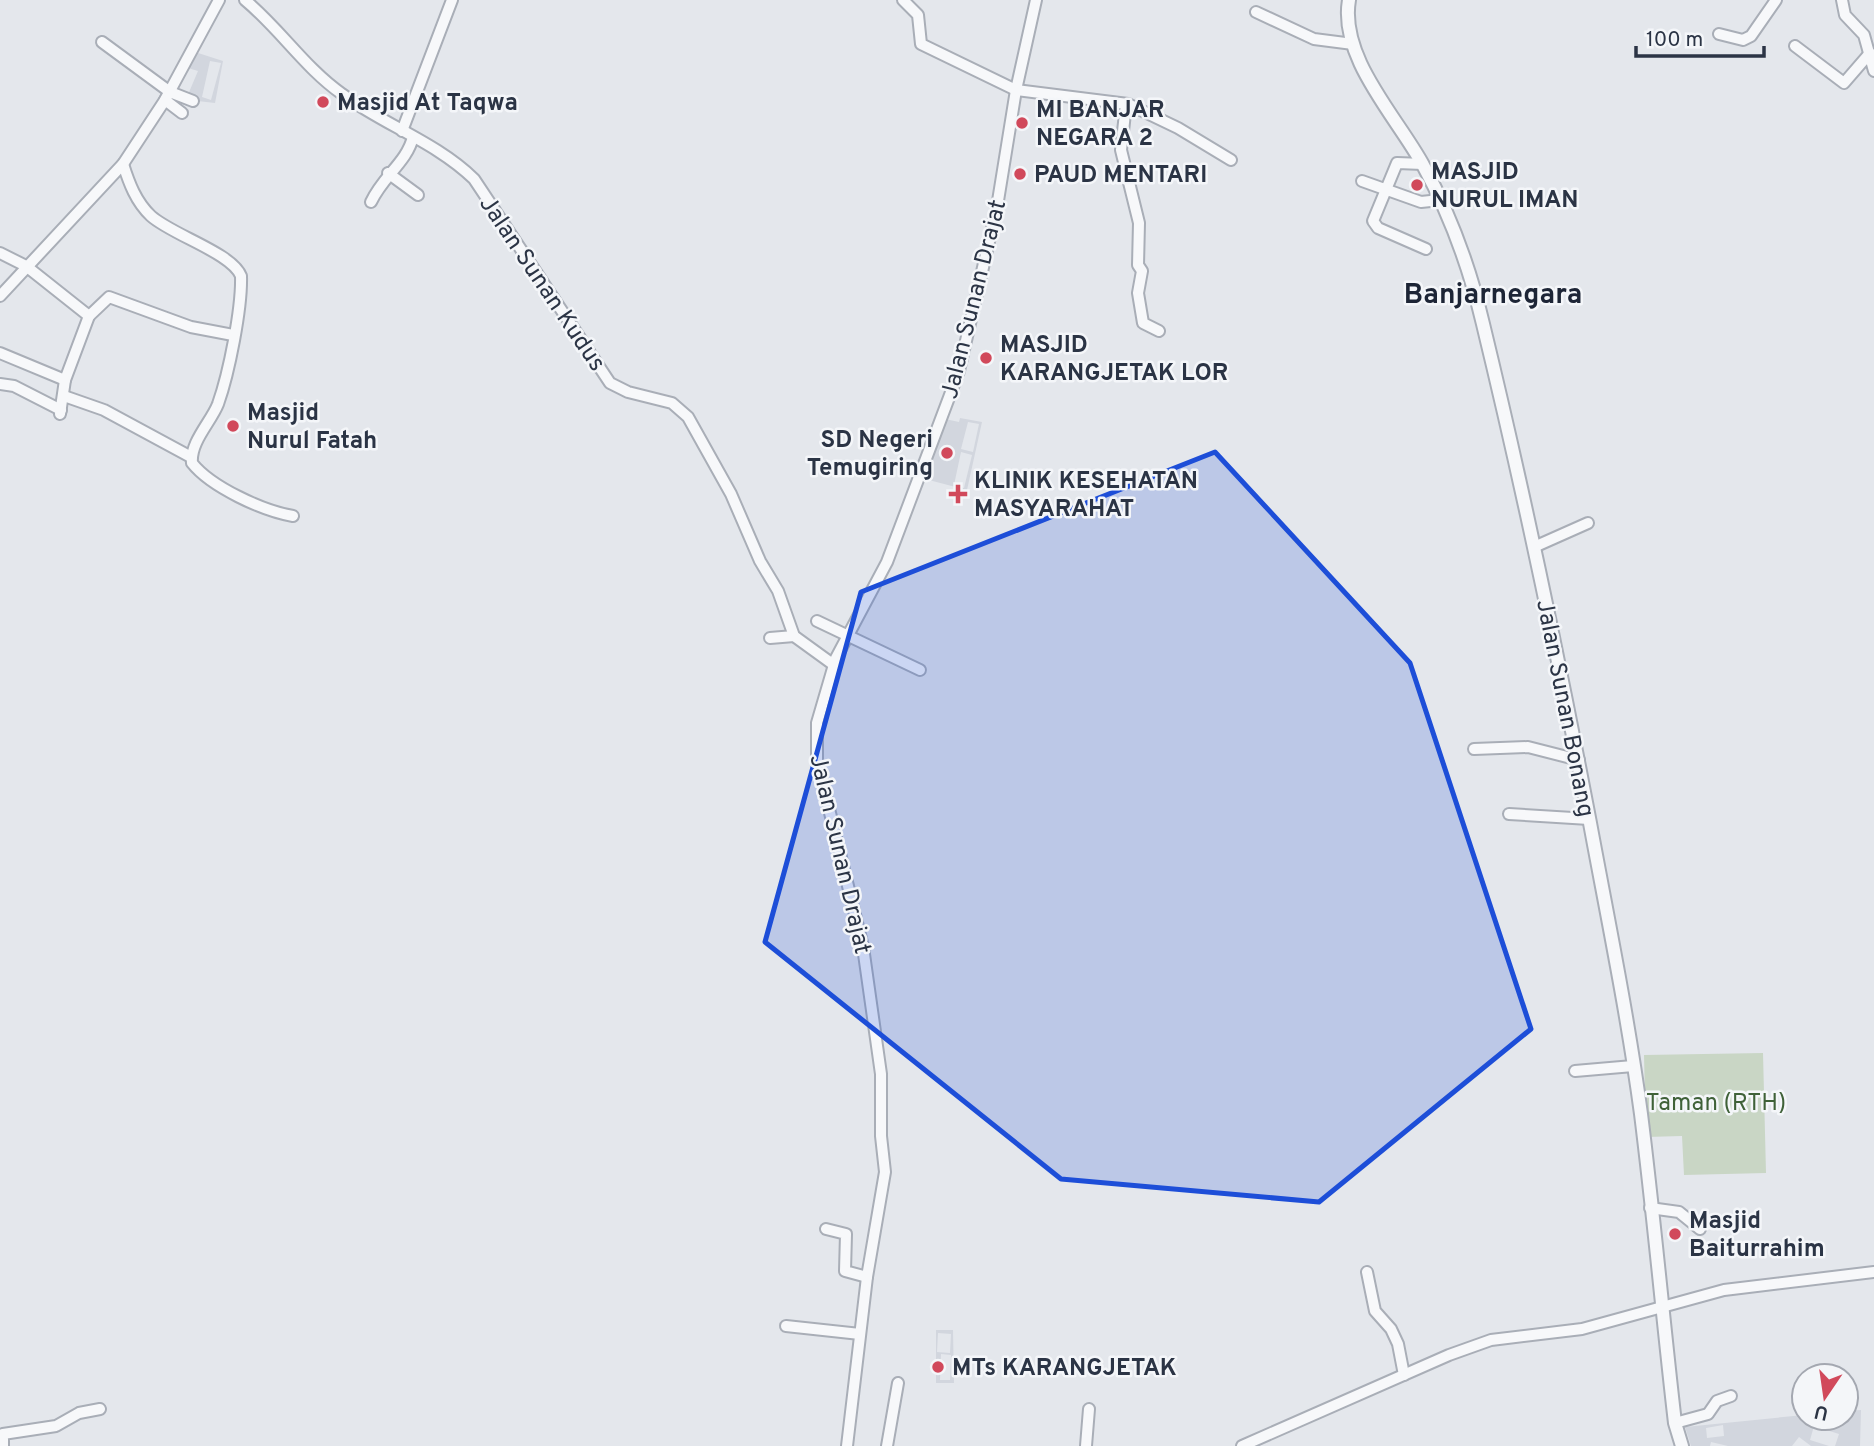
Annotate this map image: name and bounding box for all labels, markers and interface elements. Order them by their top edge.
scale bar [1636,14,1764,58]
text: 100 m [1646,27,1703,54]
place label: Masjid At Taqwa [337,89,518,119]
marker: Masjid At Taqwa [315,94,331,110]
place label: MI BANJAR NEGARA 2 [1036,96,1165,154]
marker: MI BANJAR NEGARA 2 [1014,115,1030,131]
place label: MASJID NURUL IMAN [1431,158,1579,216]
place label: PAUD MENTARI [1034,161,1207,191]
marker: PAUD MENTARI [1012,166,1028,182]
marker: MASJID NURUL IMAN [1409,177,1425,193]
street label: Jalan Sunan Kudus [472,191,611,378]
street label: Jalan Sunan Drajat [936,197,1014,402]
district label: Banjarnegara [1404,278,1582,314]
place label: MASJID KARANGJETAK LOR [1000,331,1228,389]
marker: MASJID KARANGJETAK LOR [978,350,994,366]
place label: Masjid Nurul Fatah [247,399,377,457]
marker: Masjid Nurul Fatah [225,418,241,434]
place label: SD Negeri Temugiring [807,426,933,484]
marker: SD Negeri Temugiring [939,445,955,461]
place label: KLINIK KESEHATAN MASYARAHAT [974,467,1198,525]
marker: KLINIK KESEHATAN MASYARAHAT [948,484,968,504]
street label: Jalan Sunan Bonang [1528,597,1600,820]
street label: Jalan Sunan Drajat [801,752,877,957]
park label: Taman (RTH) [1646,1089,1786,1119]
place label: Masjid Baiturrahim [1689,1207,1825,1265]
marker: Masjid Baiturrahim [1667,1226,1683,1242]
place label: MTs KARANGJETAK [952,1354,1177,1384]
marker: MTs KARANGJETAK [930,1359,946,1375]
north arrow [1790,1362,1860,1432]
text: U [1812,1398,1831,1425]

